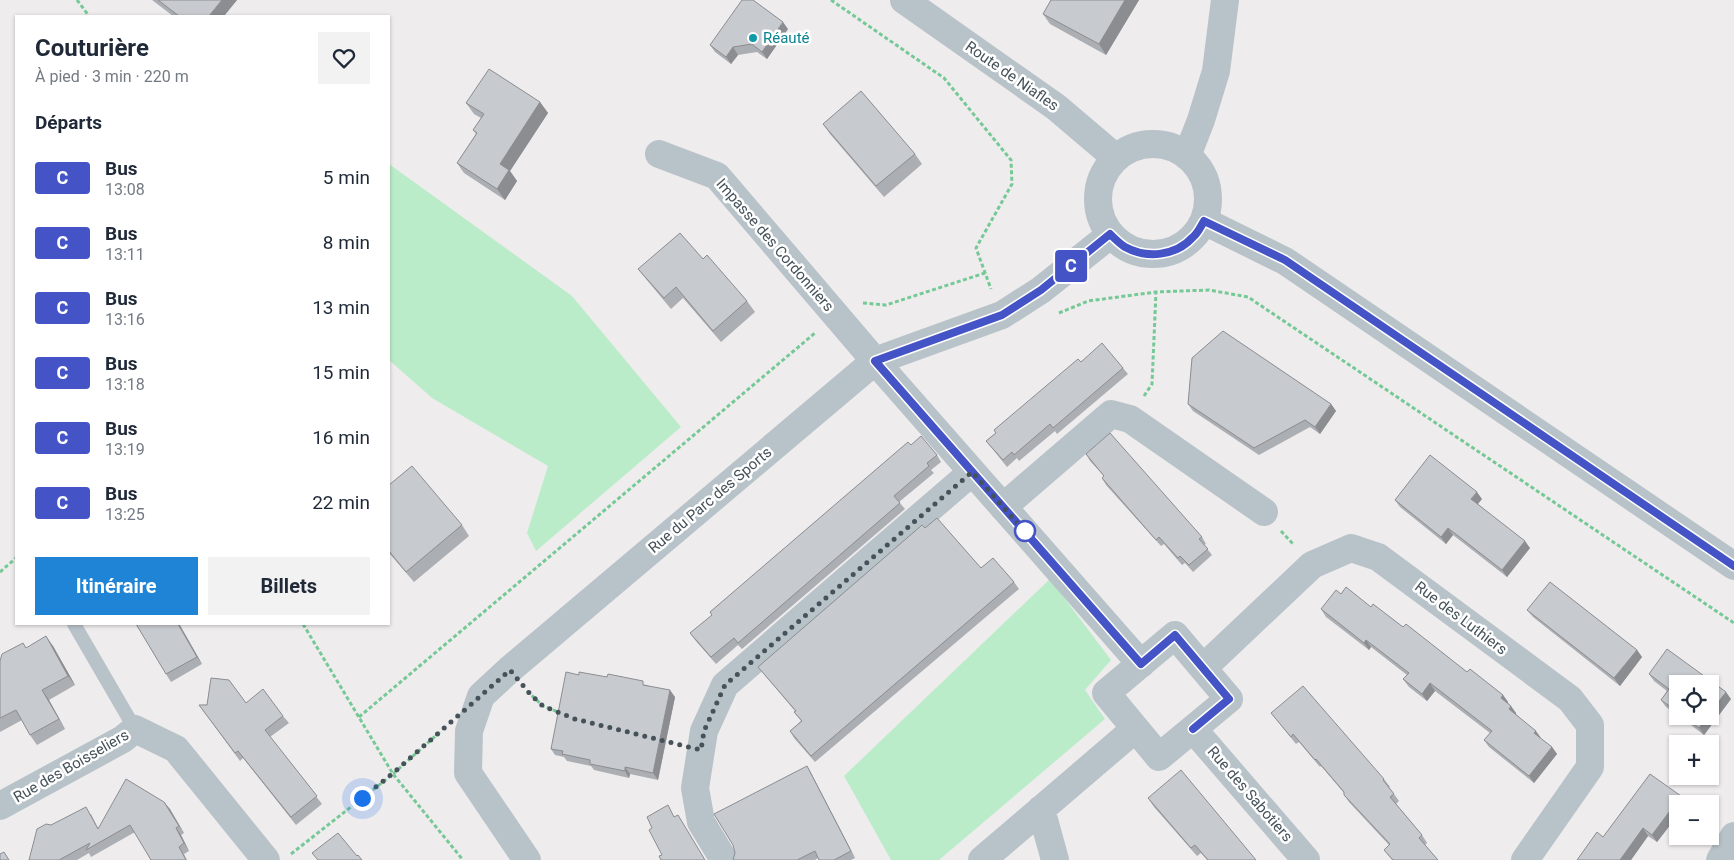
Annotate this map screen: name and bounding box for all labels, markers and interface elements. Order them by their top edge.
place label: Réauté [763,29,810,47]
button: heart [318,32,370,84]
marker: Réauté [747,32,759,44]
text: Couturière [35,34,149,62]
street label: Route de Niafles [962,37,1062,115]
text: À pied · 3 min · 220 m [35,67,189,86]
text: Départs [35,111,102,134]
text: Bus [105,157,138,180]
text: 5 min [323,166,370,189]
text: C [57,167,68,188]
street label: Impasse des Cordonniers [712,175,838,315]
text: 13:08 [105,180,145,199]
text: Bus [105,222,138,245]
text: 8 min [323,231,370,254]
text: C [57,232,68,253]
text: 13:11 [105,245,145,264]
line badge: C [1055,250,1087,282]
text: C [1065,255,1077,276]
text: Bus [105,287,138,310]
text: 13 min [312,296,370,319]
text: C [57,297,68,318]
text: 13:16 [105,310,145,329]
text: Bus [105,352,138,375]
text: 15 min [312,361,370,384]
text: C [57,362,68,383]
text: 13:18 [105,375,145,394]
text: Bus [105,417,138,440]
text: 16 min [312,426,370,449]
text: C [57,427,68,448]
text: 13:19 [105,440,145,459]
street label: Rue du Parc des Sports [645,443,775,557]
text: Bus [105,482,138,505]
text: 22 min [312,491,370,514]
text: C [57,492,68,513]
text: 13:25 [105,505,145,524]
unlabelled marker [1014,520,1036,542]
button: Itinéraire [35,557,198,615]
button: Billets [208,557,370,615]
street label: Rue des Luthiers [1411,578,1511,658]
map controls [1669,675,1719,845]
button: locate [1669,675,1719,725]
street label: Rue des Boisseliers [10,726,132,806]
button: + [1669,735,1719,785]
street label: Rue des Sabotiers [1204,743,1296,845]
your location [350,786,375,811]
button: − [1669,795,1719,845]

